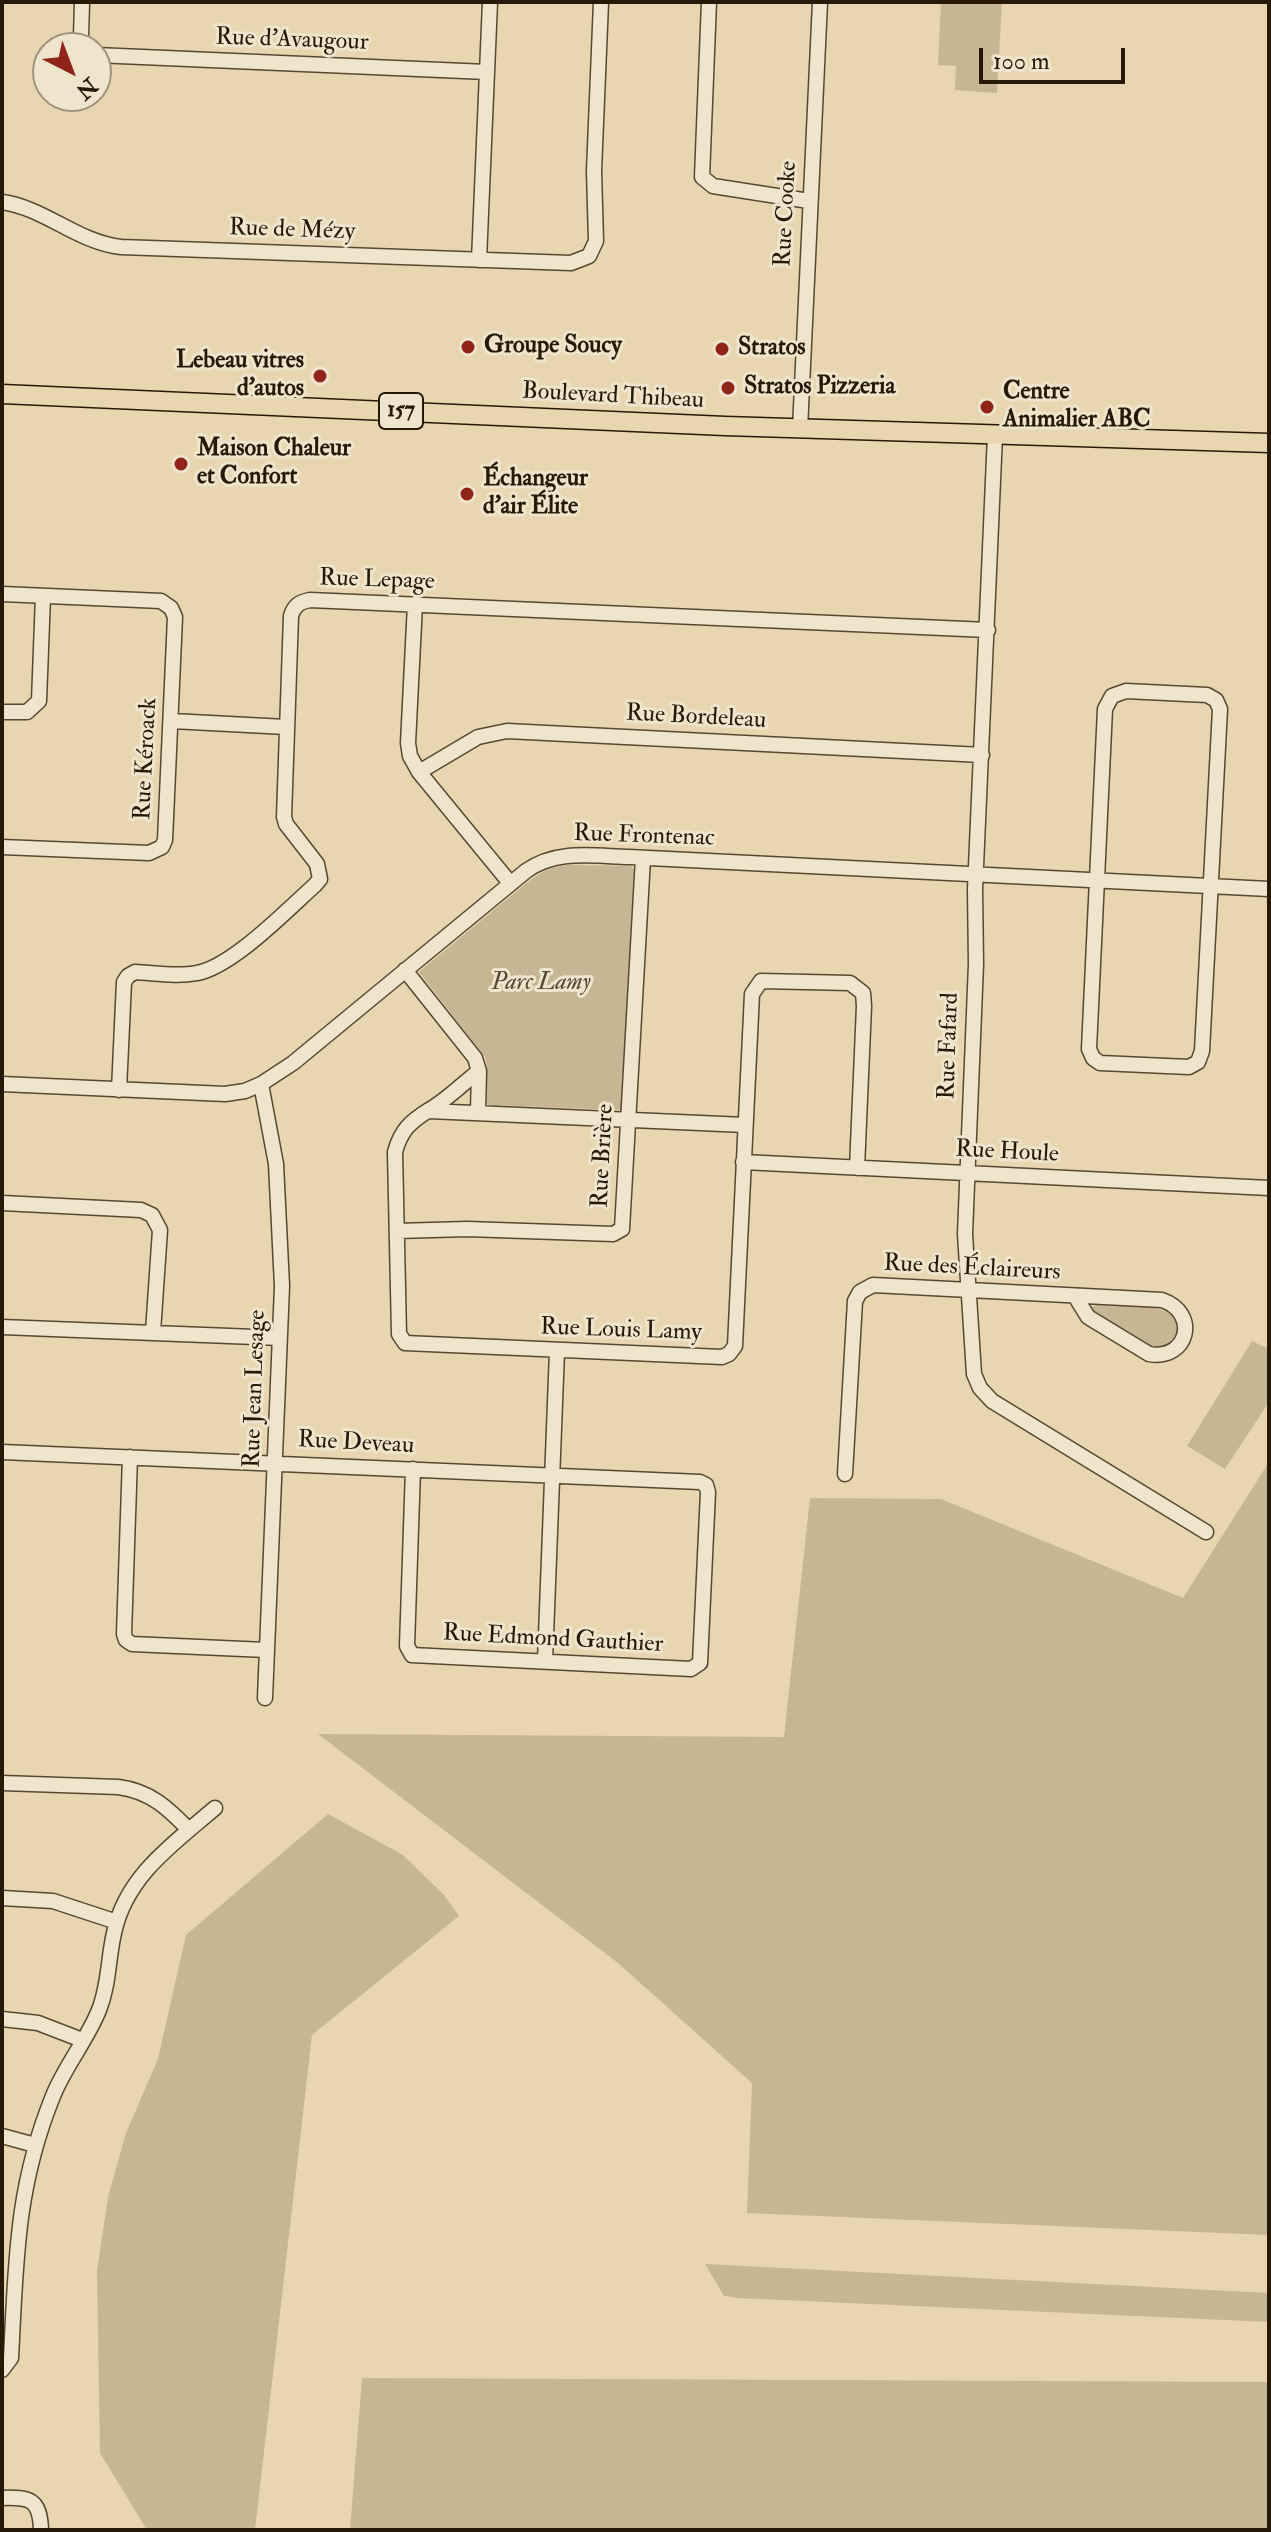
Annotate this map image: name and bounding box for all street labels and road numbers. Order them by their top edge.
street label: Rue d'Avaugour [215,24,369,58]
street label: Rue Cooke [770,160,804,268]
street label: Rue de Mézy [228,214,356,248]
street label: Boulevard Thibeau [521,378,705,416]
road number: 157 [379,393,423,429]
street label: Rue Lepage [319,565,435,597]
street label: Rue Kéroack [129,697,165,821]
street label: Rue Bordeleau [625,700,767,736]
street label: Rue Frontenac [573,820,715,854]
street label: Rue Fafard [934,992,966,1100]
street label: Rue Brière [587,1103,621,1209]
street label: Rue Houle [954,1136,1060,1170]
street label: Rue des Éclaireurs [883,1250,1061,1288]
street label: Rue Jean Lesage [239,1309,273,1469]
street label: Rue Louis Lamy [540,1314,702,1348]
street label: Rue Deveau [297,1427,415,1461]
street label: Rue Edmond Gauthier [442,1620,664,1660]

